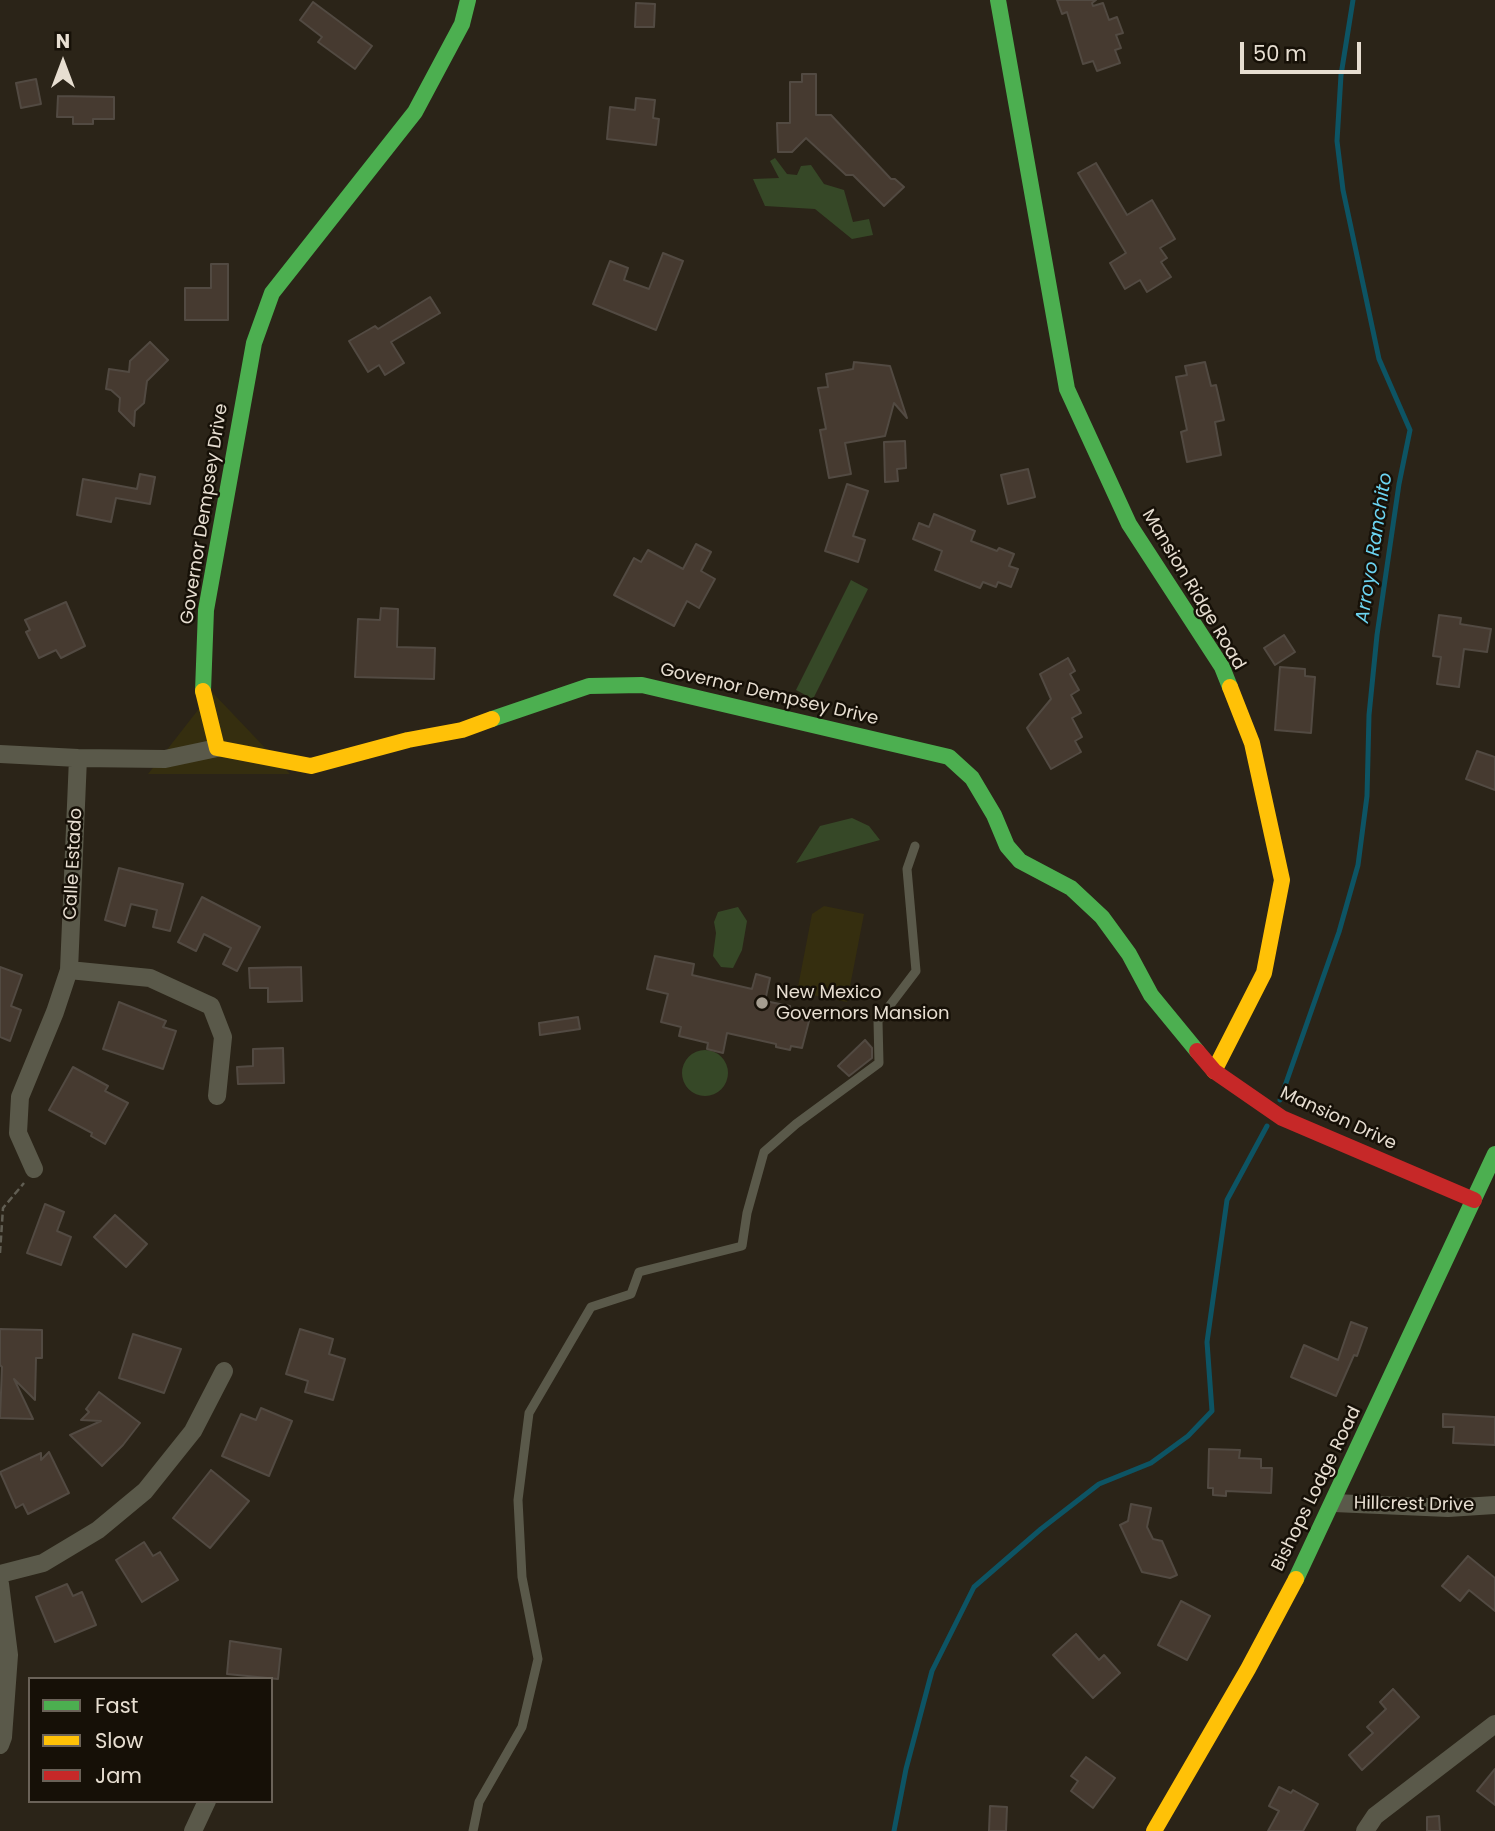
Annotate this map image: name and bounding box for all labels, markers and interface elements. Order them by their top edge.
north arrow [28,28,98,98]
text: N [56,28,70,55]
scale bar [1243,28,1364,72]
text: 50 m [1253,39,1307,68]
street label: Governor Dempsey Drive [177,402,233,626]
water label: Arroyo Ranchito [1352,471,1398,625]
street label: Mansion Ridge Road [1137,506,1249,674]
street label: Governor Dempsey Drive [658,659,880,731]
street label: Calle Estado [60,808,88,920]
place label: New Mexico Governors Mansion [776,982,950,1024]
marker: New Mexico Governors Mansion [754,995,770,1011]
street label: Mansion Drive [1276,1083,1400,1155]
street label: Bishops Lodge Road [1268,1403,1366,1575]
street label: Hillcrest Drive [1354,1493,1474,1517]
legend [28,1677,273,1803]
text: Fast [95,1691,138,1720]
text: Slow [95,1726,143,1755]
text: Jam [95,1761,142,1790]

